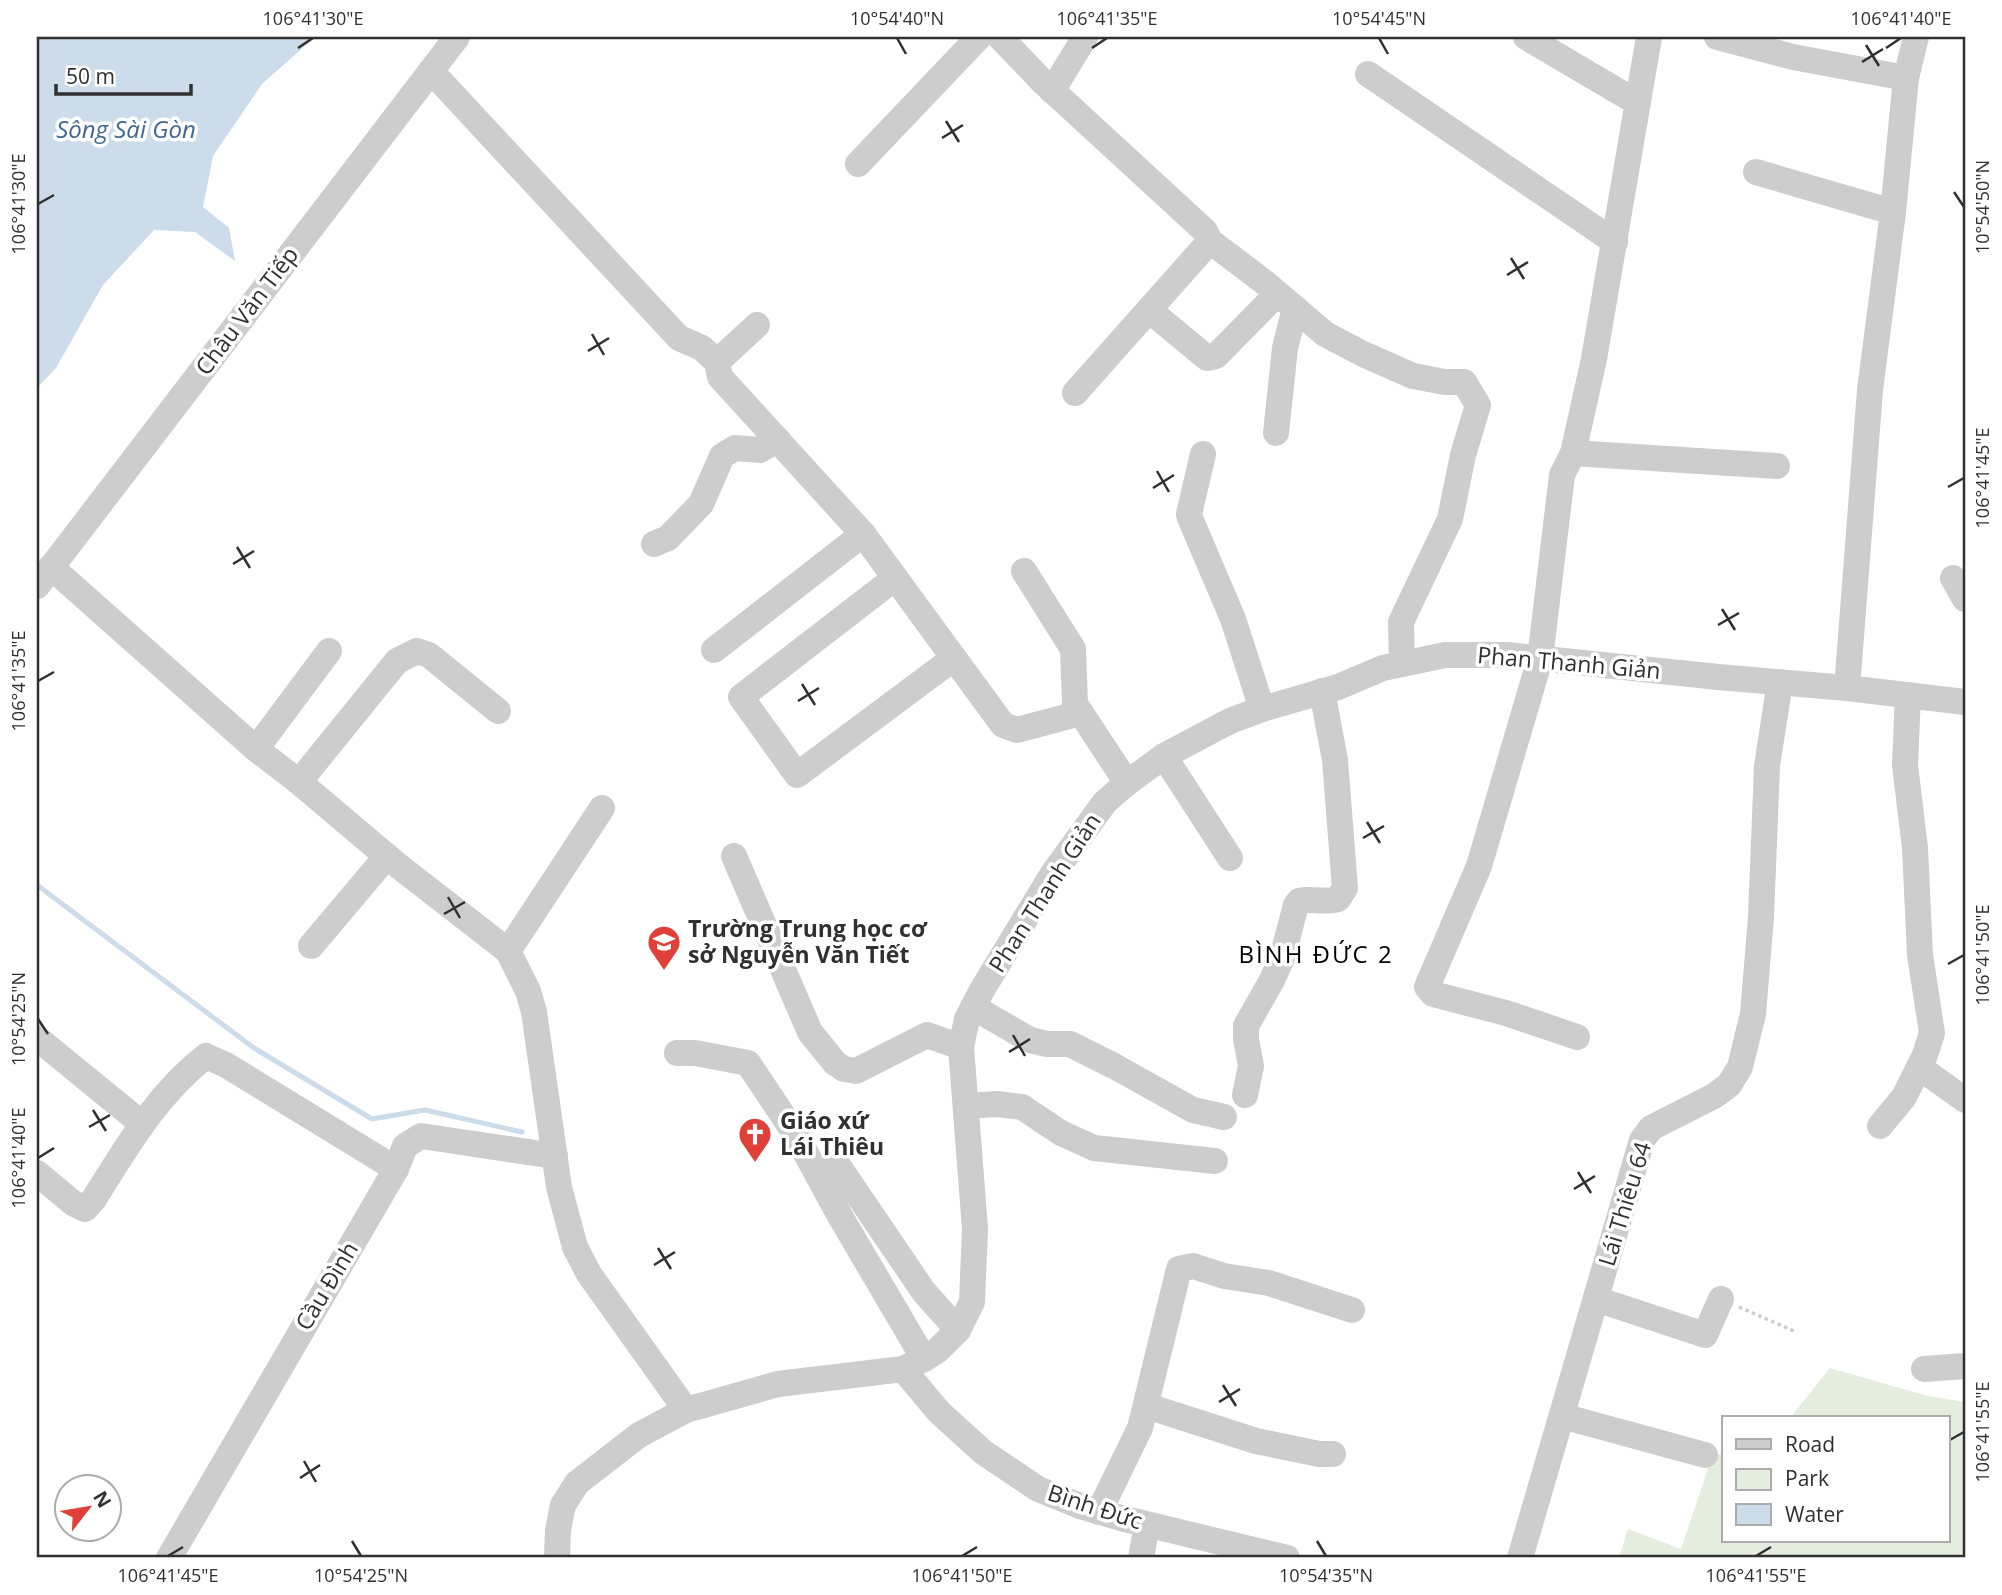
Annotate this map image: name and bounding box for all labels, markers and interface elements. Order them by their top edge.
text: 106°41'30"E [263,6,363,30]
text: 10°54'40"N [850,6,944,30]
text: 106°41'35"E [1057,6,1157,30]
text: 10°54'45"N [1332,6,1426,30]
text: 106°41'40"E [1851,6,1951,30]
scale bar [56,52,191,96]
text: 50 m [66,62,115,90]
water label: Sông Sài Gòn [56,112,196,145]
text: 106°41'30"E [6,154,30,254]
text: 10°54'50"N [1970,160,1994,254]
street label: Châu Văn Tiếp [187,239,305,381]
text: 106°41'45"E [1970,428,1994,528]
text: 106°41'35"E [6,631,30,731]
street label: Phan Thanh Giản [1476,638,1662,686]
street label: Phan Thanh Giản [981,807,1108,978]
text: 106°41'50"E [1970,905,1994,1005]
place label: Trường Trung học cơ sở Nguyễn Văn Tiết [688,912,928,970]
school or university icon: Trường Trung học cơ sở Nguyễn Văn Tiết [645,923,683,972]
district label: BÌNH ĐỨC 2 [1238,937,1394,970]
text: 10°54'25"N [6,972,30,1066]
place label: Giáo xứ Lái Thiêu [780,1104,884,1162]
text: 106°41'40"E [6,1108,30,1208]
church icon: Giáo xứ Lái Thiêu [736,1115,774,1164]
street label: Lái Thiêu 64 [1590,1138,1658,1270]
street label: Cầu Đình [287,1235,365,1336]
text: 106°41'55"E [1970,1382,1994,1482]
legend [1722,1416,1950,1542]
text: Road [1785,1430,1835,1458]
text: Park [1785,1464,1829,1492]
north arrow [52,1472,122,1542]
street label: Bình Đức [1044,1476,1147,1536]
text: N [87,1486,118,1513]
text: Water [1785,1500,1844,1528]
text: 106°41'45"E [118,1563,218,1587]
text: 10°54'25"N [314,1563,408,1587]
text: 106°41'50"E [912,1563,1012,1587]
text: 10°54'35"N [1279,1563,1373,1587]
text: 106°41'55"E [1706,1563,1806,1587]

